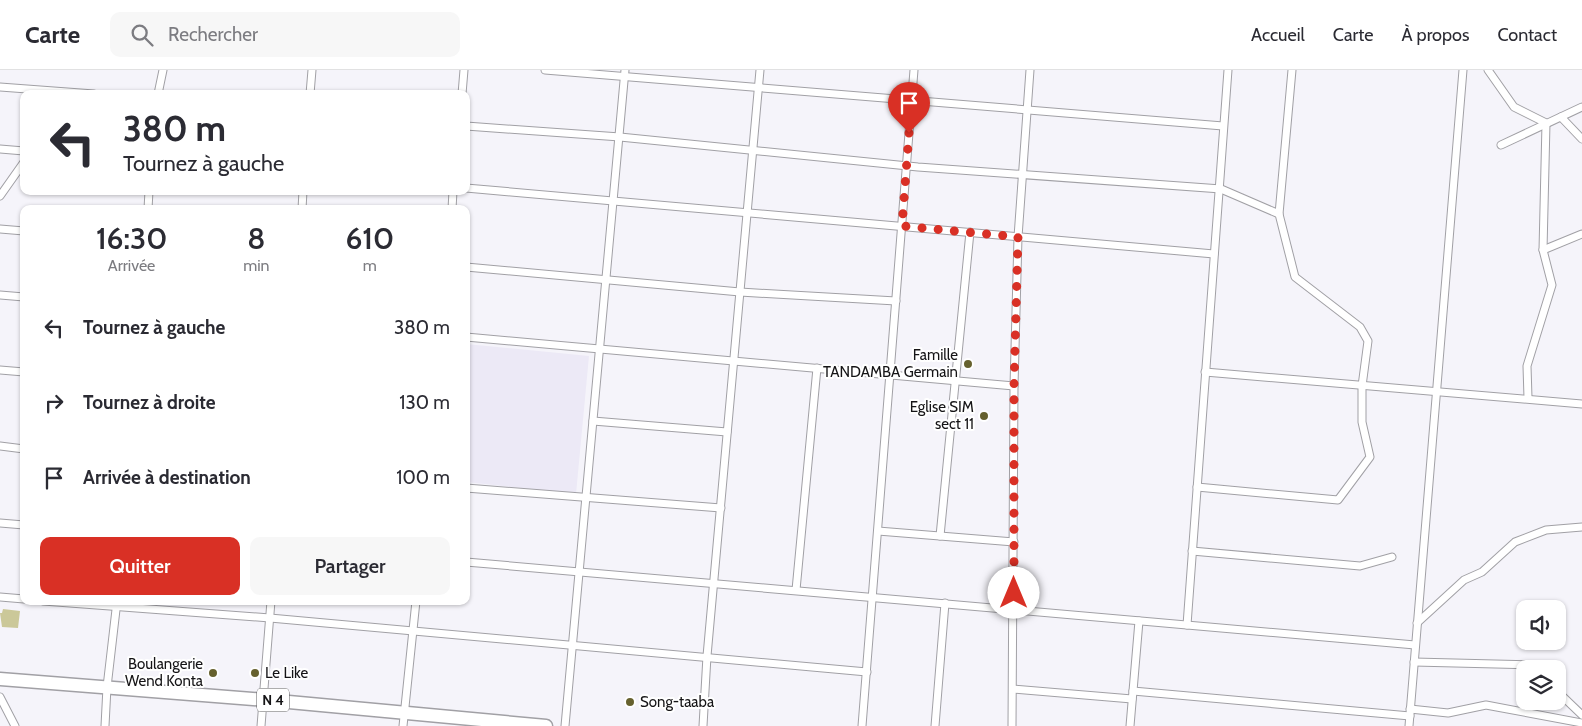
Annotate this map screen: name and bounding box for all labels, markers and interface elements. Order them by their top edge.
search box [110,12,460,57]
text: Carte [25,20,80,49]
icon: search [128,21,156,49]
text: Rechercher [168,23,258,46]
text: Accueil [1251,24,1305,46]
text: Carte [1333,24,1373,46]
text: À propos [1401,24,1469,46]
text: Contact [1497,24,1557,46]
pin [888,82,930,133]
icon: arrive [895,89,923,117]
text: 380 m [123,107,226,150]
icon: left [40,110,105,175]
text: Tournez à gauche [123,150,284,177]
text: 16:30 [96,220,167,257]
text: 8 [247,220,265,257]
text: 610 [346,220,394,257]
text: Arrivée [108,256,155,275]
text: min [243,256,270,275]
text: m [363,256,377,275]
icon: left [40,314,68,342]
text: Tournez à gauche [83,316,225,339]
text: 380 m [394,316,450,339]
place label: Famille TANDAMBA Germain [823,346,958,381]
marker: Famille TANDAMBA Germain [962,358,974,370]
icon: right [40,389,68,417]
text: Tournez à droite [83,391,216,414]
text: 130 m [399,391,450,414]
place label: Eglise SIM sect 11 [910,398,974,433]
marker: Eglise SIM sect 11 [978,410,990,422]
icon: arrive [40,464,68,492]
text: Arrivée à destination [83,466,251,489]
text: 100 m [396,466,450,489]
button: Quitter [40,537,240,595]
button: Partager [250,537,450,595]
position arrow [987,566,1039,618]
map controls [1516,600,1566,710]
button: sound [1516,600,1566,650]
place label: Boulangerie Wend Konta [125,655,204,690]
button: layers [1516,660,1566,710]
place label: Le Like [265,664,309,682]
marker: Boulangerie Wend Konta [207,667,219,679]
marker: Le Like [249,667,261,679]
road number: N 4 [257,688,289,712]
place label: Song-taaba [640,693,715,711]
marker: Song-taaba [624,696,636,708]

